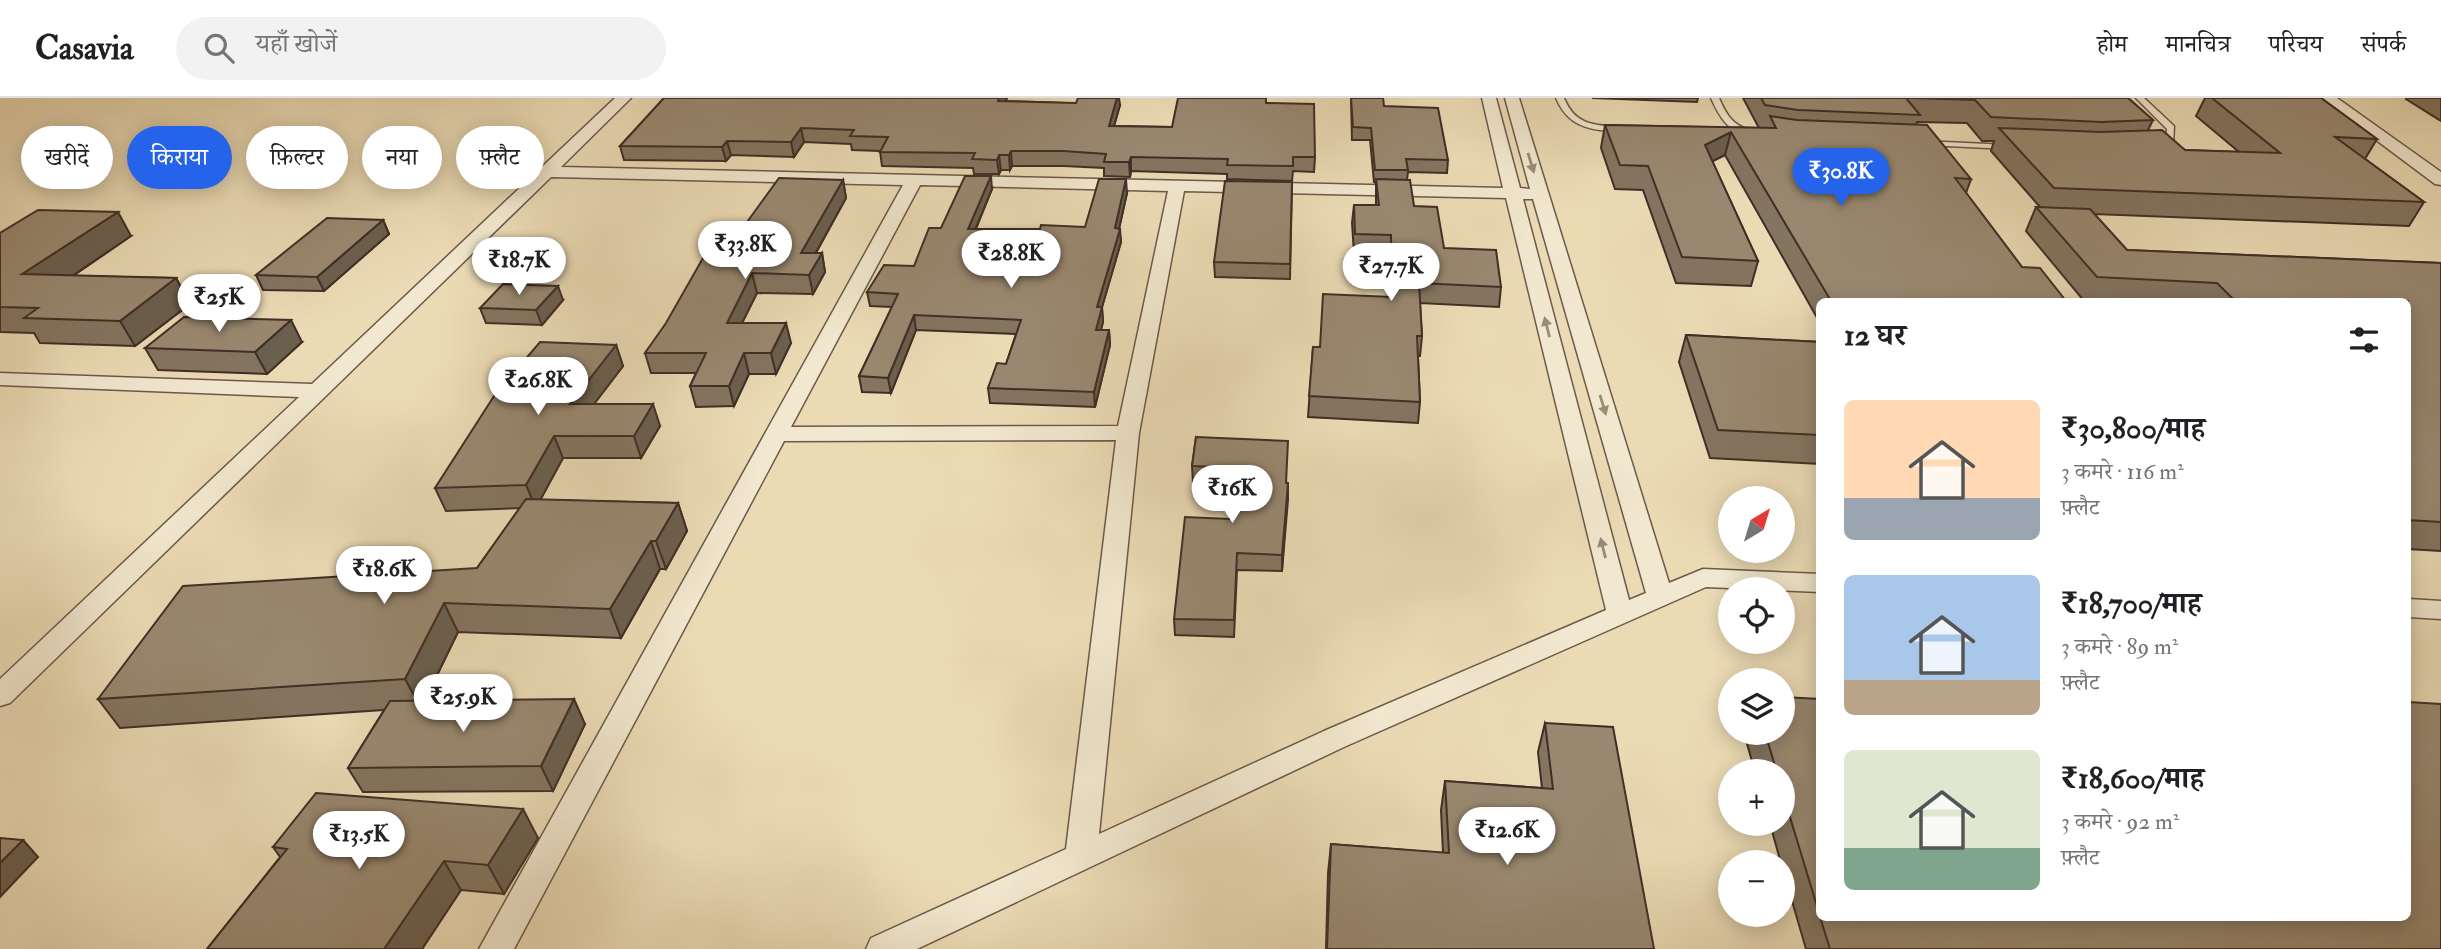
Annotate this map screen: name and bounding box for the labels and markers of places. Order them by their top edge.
pin: ₹30.8K [1784,148,1898,208]
pin: ₹33.8K [688,222,802,281]
pin: ₹28.8K [954,230,1068,290]
pin: ₹18.7K [462,238,576,297]
pin: ₹27.7K [1334,244,1448,303]
pin: ₹25K [178,274,260,334]
pin: ₹26.8K [481,358,595,417]
pin: ₹16K [1191,466,1273,525]
pin: ₹18.6K [327,546,441,606]
pin: ₹25.9K [406,674,520,734]
pin: ₹12.6K [1450,808,1564,867]
pin: ₹13.5K [302,812,416,871]

